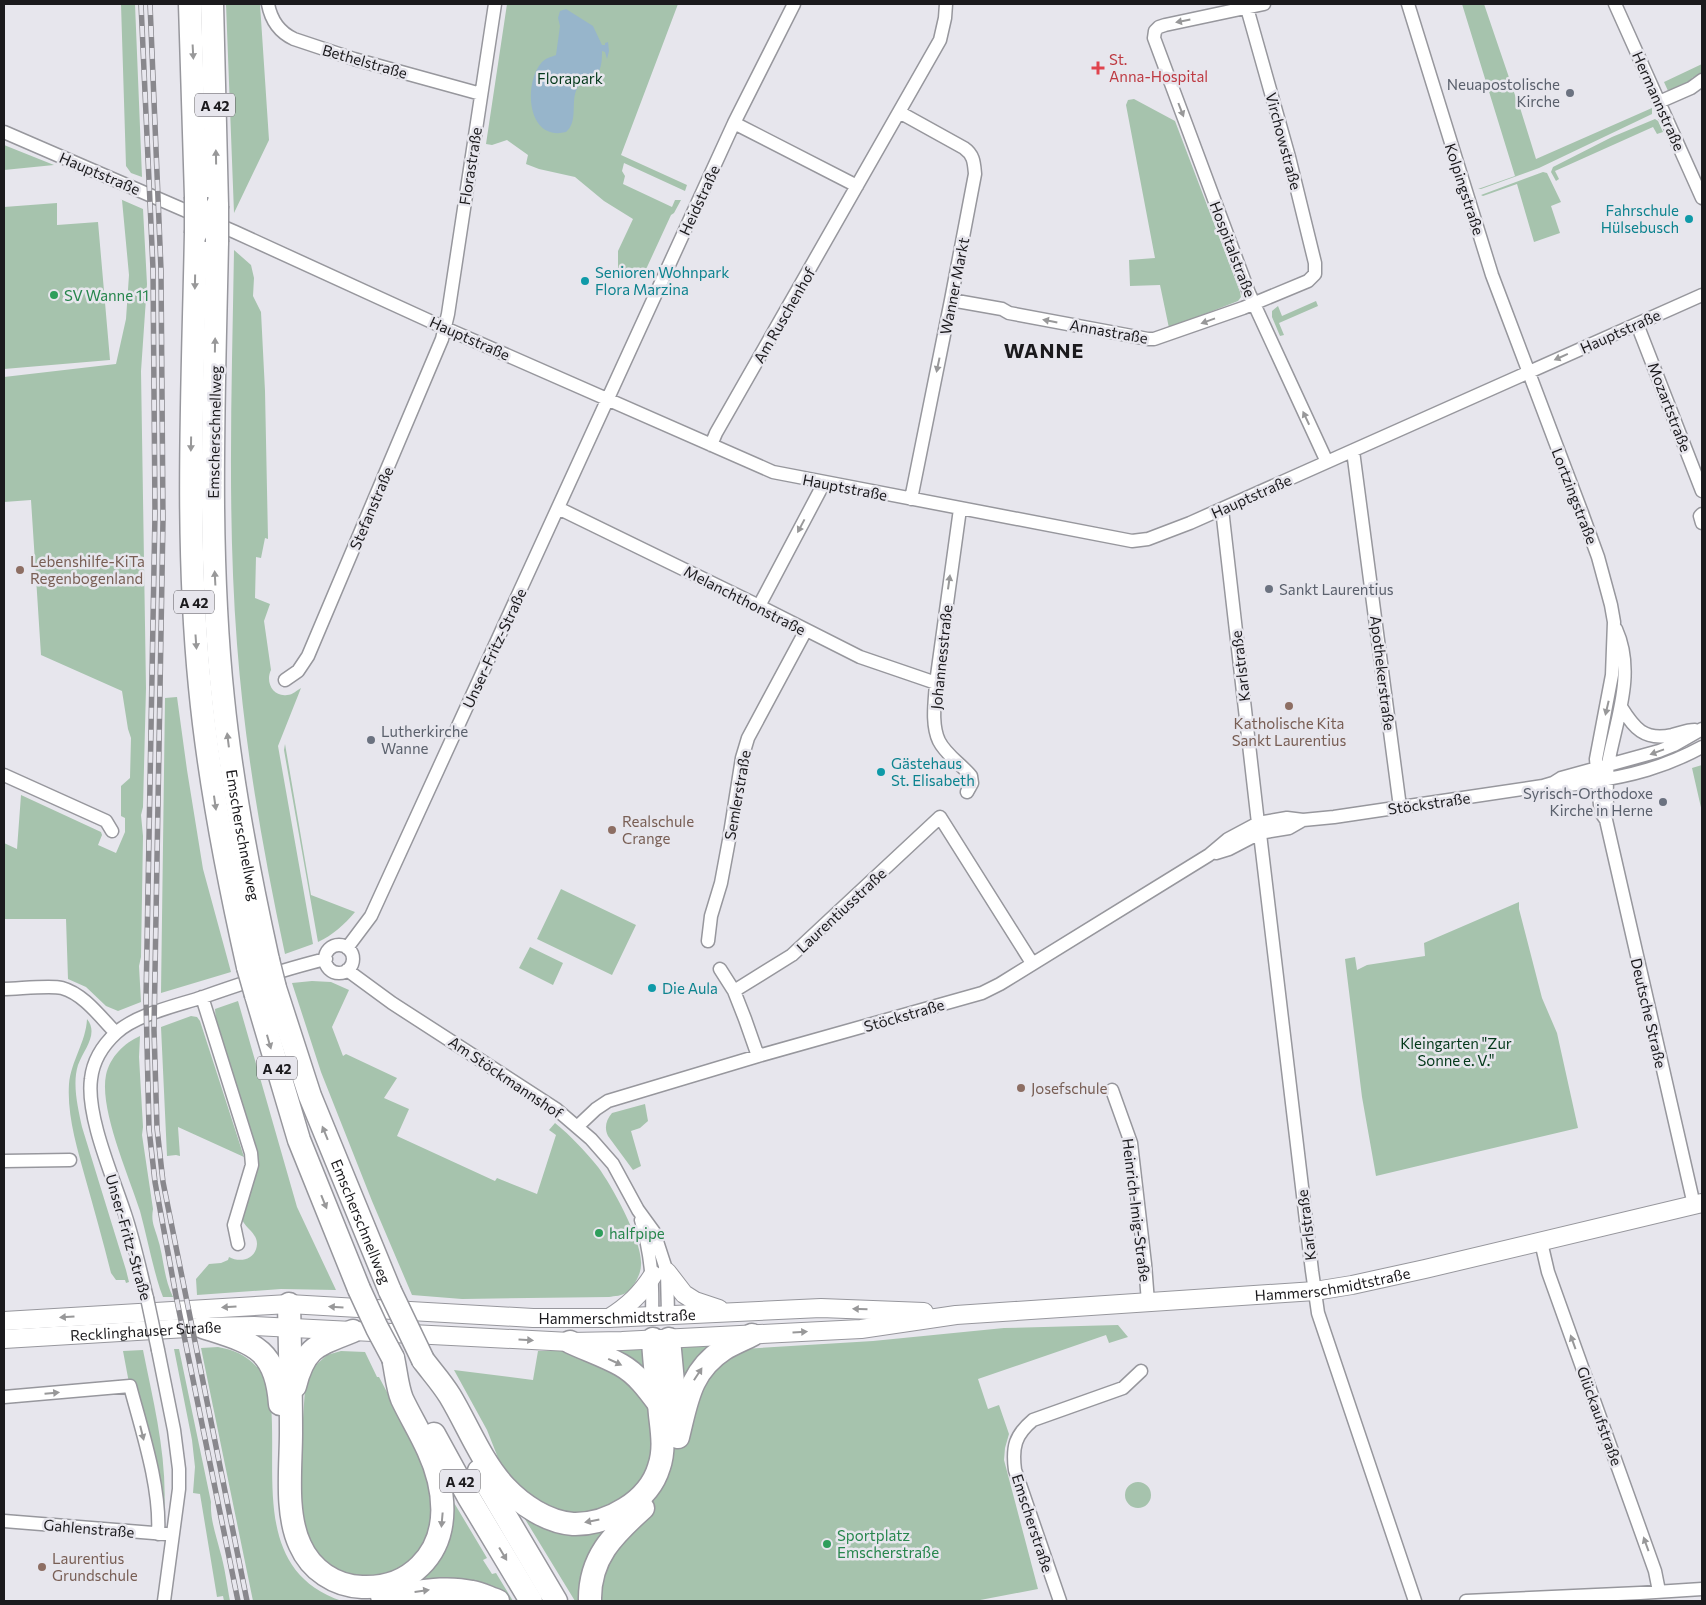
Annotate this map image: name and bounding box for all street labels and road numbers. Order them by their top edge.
street label: Bethelstraße [320,40,410,82]
street label: Hermannstraße [1629,49,1689,154]
street label: Virchowstraße [1262,90,1306,192]
road number: A 42 [195,94,235,116]
street label: Florastraße [455,126,485,206]
street label: Kolpingstraße [1442,141,1488,237]
street label: Hauptstraße [57,148,143,198]
street label: Heidstraße [675,162,723,238]
street label: Hospitalstraße [1206,199,1260,299]
street label: Wanner Markt [936,236,972,336]
street label: Am Ruschenhof [749,264,819,366]
street label: Hauptstraße [1577,305,1663,357]
street label: Hauptstraße [427,312,513,364]
street label: Annastraße [1069,315,1150,347]
street label: Mozartstraße [1645,360,1695,454]
street label: Emscherschnellweg [204,365,224,499]
street label: Lortzingstraße [1548,445,1602,547]
street label: Stefanstraße [345,464,397,552]
street label: Hauptstraße [801,470,889,504]
street label: Hauptstraße [1208,470,1294,522]
street label: Melanchthonstraße [681,561,809,639]
street label: Unser-Fritz-Straße [458,585,530,711]
road number: A 42 [174,590,214,614]
street label: Johannesstraße [927,604,955,710]
street label: Apothekerstraße [1367,614,1399,732]
street label: Karlstraße [1227,629,1253,703]
street label: Semlerstraße [720,749,754,841]
street label: Emscherschnellweg [223,768,264,902]
street label: Stöckstraße [1387,788,1471,818]
street label: Laurentiusstraße [792,864,890,956]
street label: Deutsche Straße [1628,956,1670,1070]
street label: Stöckstraße [862,995,946,1035]
street label: Am Stöckmannshof [445,1032,567,1122]
road number: A 42 [257,1056,297,1080]
street label: Heinrich-Imig-Straße [1119,1137,1155,1283]
street label: Emscherschnellweg [328,1156,395,1286]
street label: Unser-Fritz-Straße [102,1172,156,1302]
street label: Karlstraße [1293,1188,1319,1262]
street label: Hammerschmidtstraße [1254,1264,1412,1304]
street label: Hammerschmidtstraße [538,1305,696,1327]
street label: Recklinghauser Straße [70,1318,222,1344]
street label: Glückaufstraße [1574,1364,1626,1468]
road number: A 42 [440,1470,480,1492]
street label: Emscherstraße [1009,1472,1057,1574]
street label: Gahlenstraße [43,1515,135,1541]

